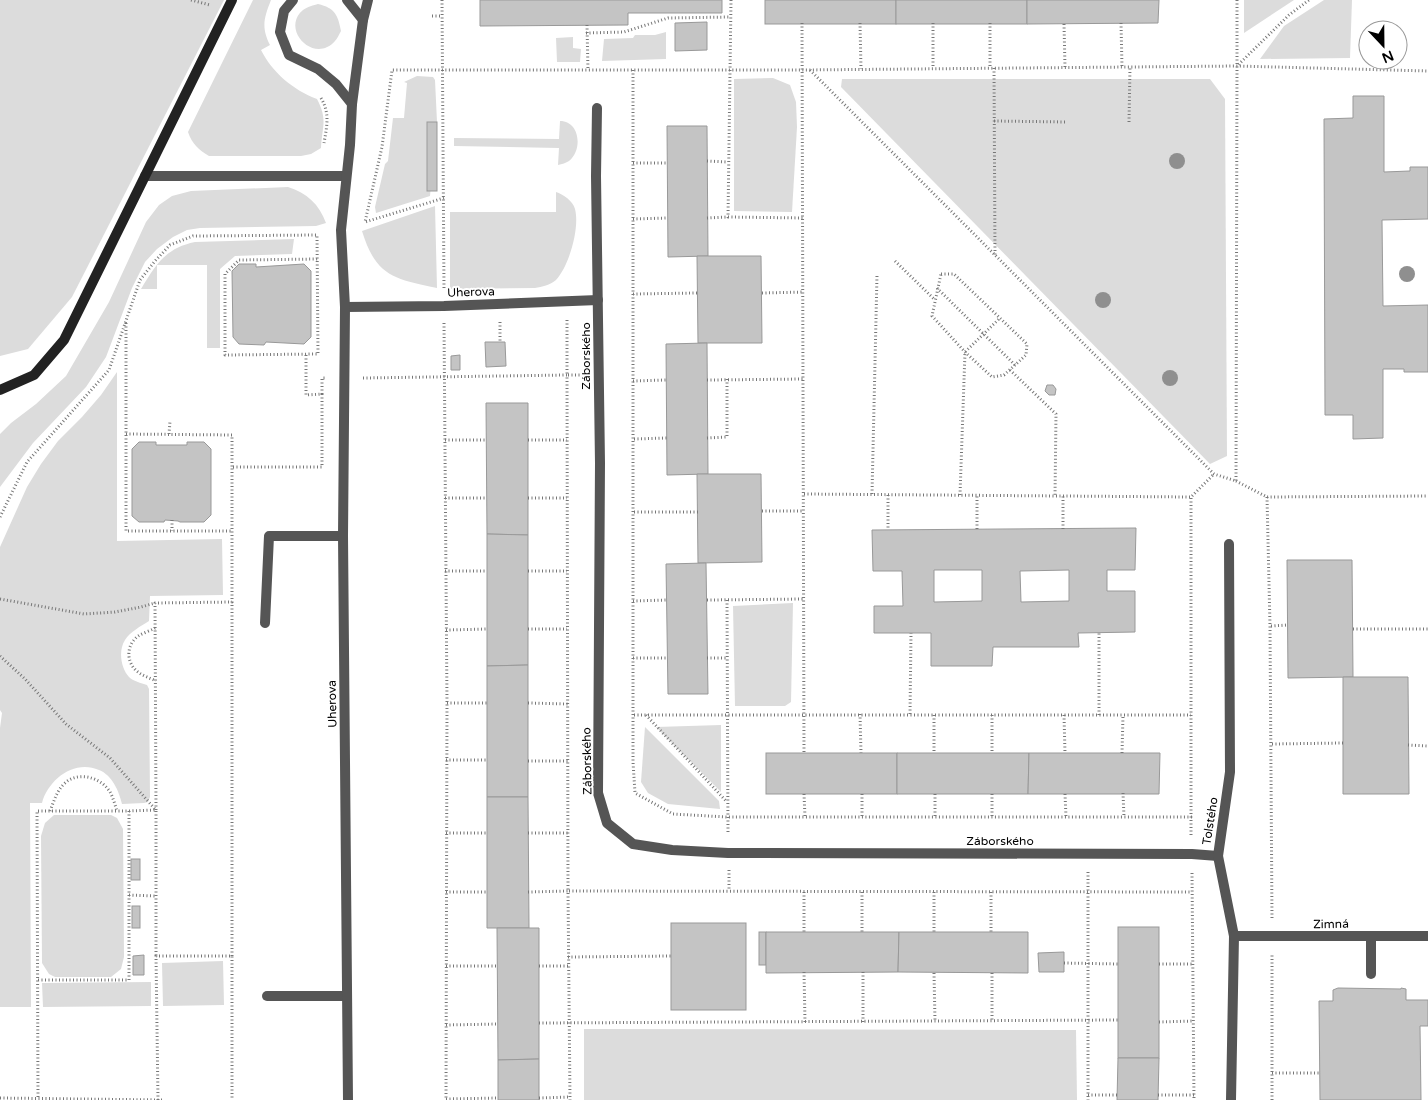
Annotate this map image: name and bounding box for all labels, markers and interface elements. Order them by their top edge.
north arrow [1358,20,1408,70]
text: N [1379,47,1396,67]
street label: Uherova [447,284,495,300]
street label: Záborského [579,322,593,390]
street label: Uherova [325,680,339,728]
street label: Záborského [579,727,595,795]
street label: Tolstého [1199,796,1221,846]
street label: Záborského [966,834,1034,848]
street label: Zimná [1313,917,1349,931]

